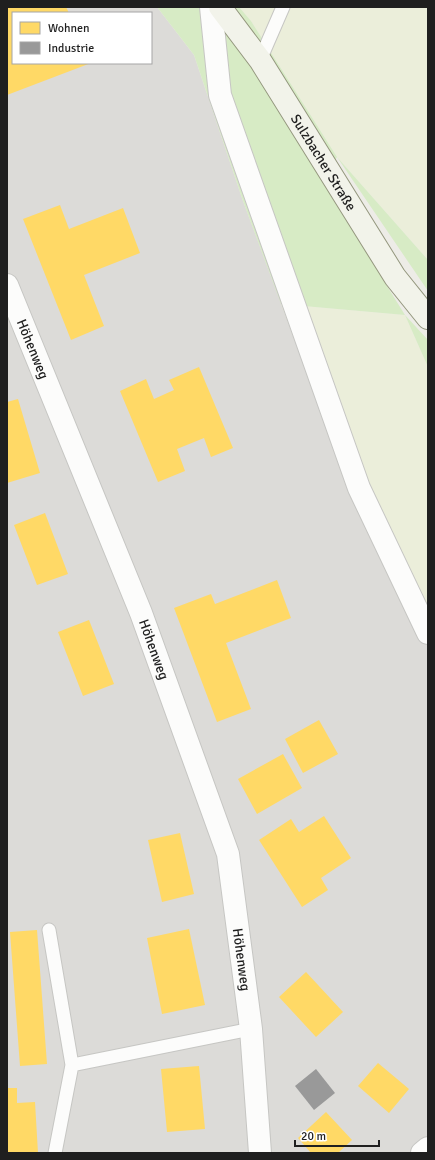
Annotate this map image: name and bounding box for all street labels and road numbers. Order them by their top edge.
street label: Sulzbacher Straße [287,111,360,214]
street label: Höhenweg [13,316,53,381]
street label: Höhenweg [135,617,173,682]
street label: Höhenweg [229,927,254,992]

